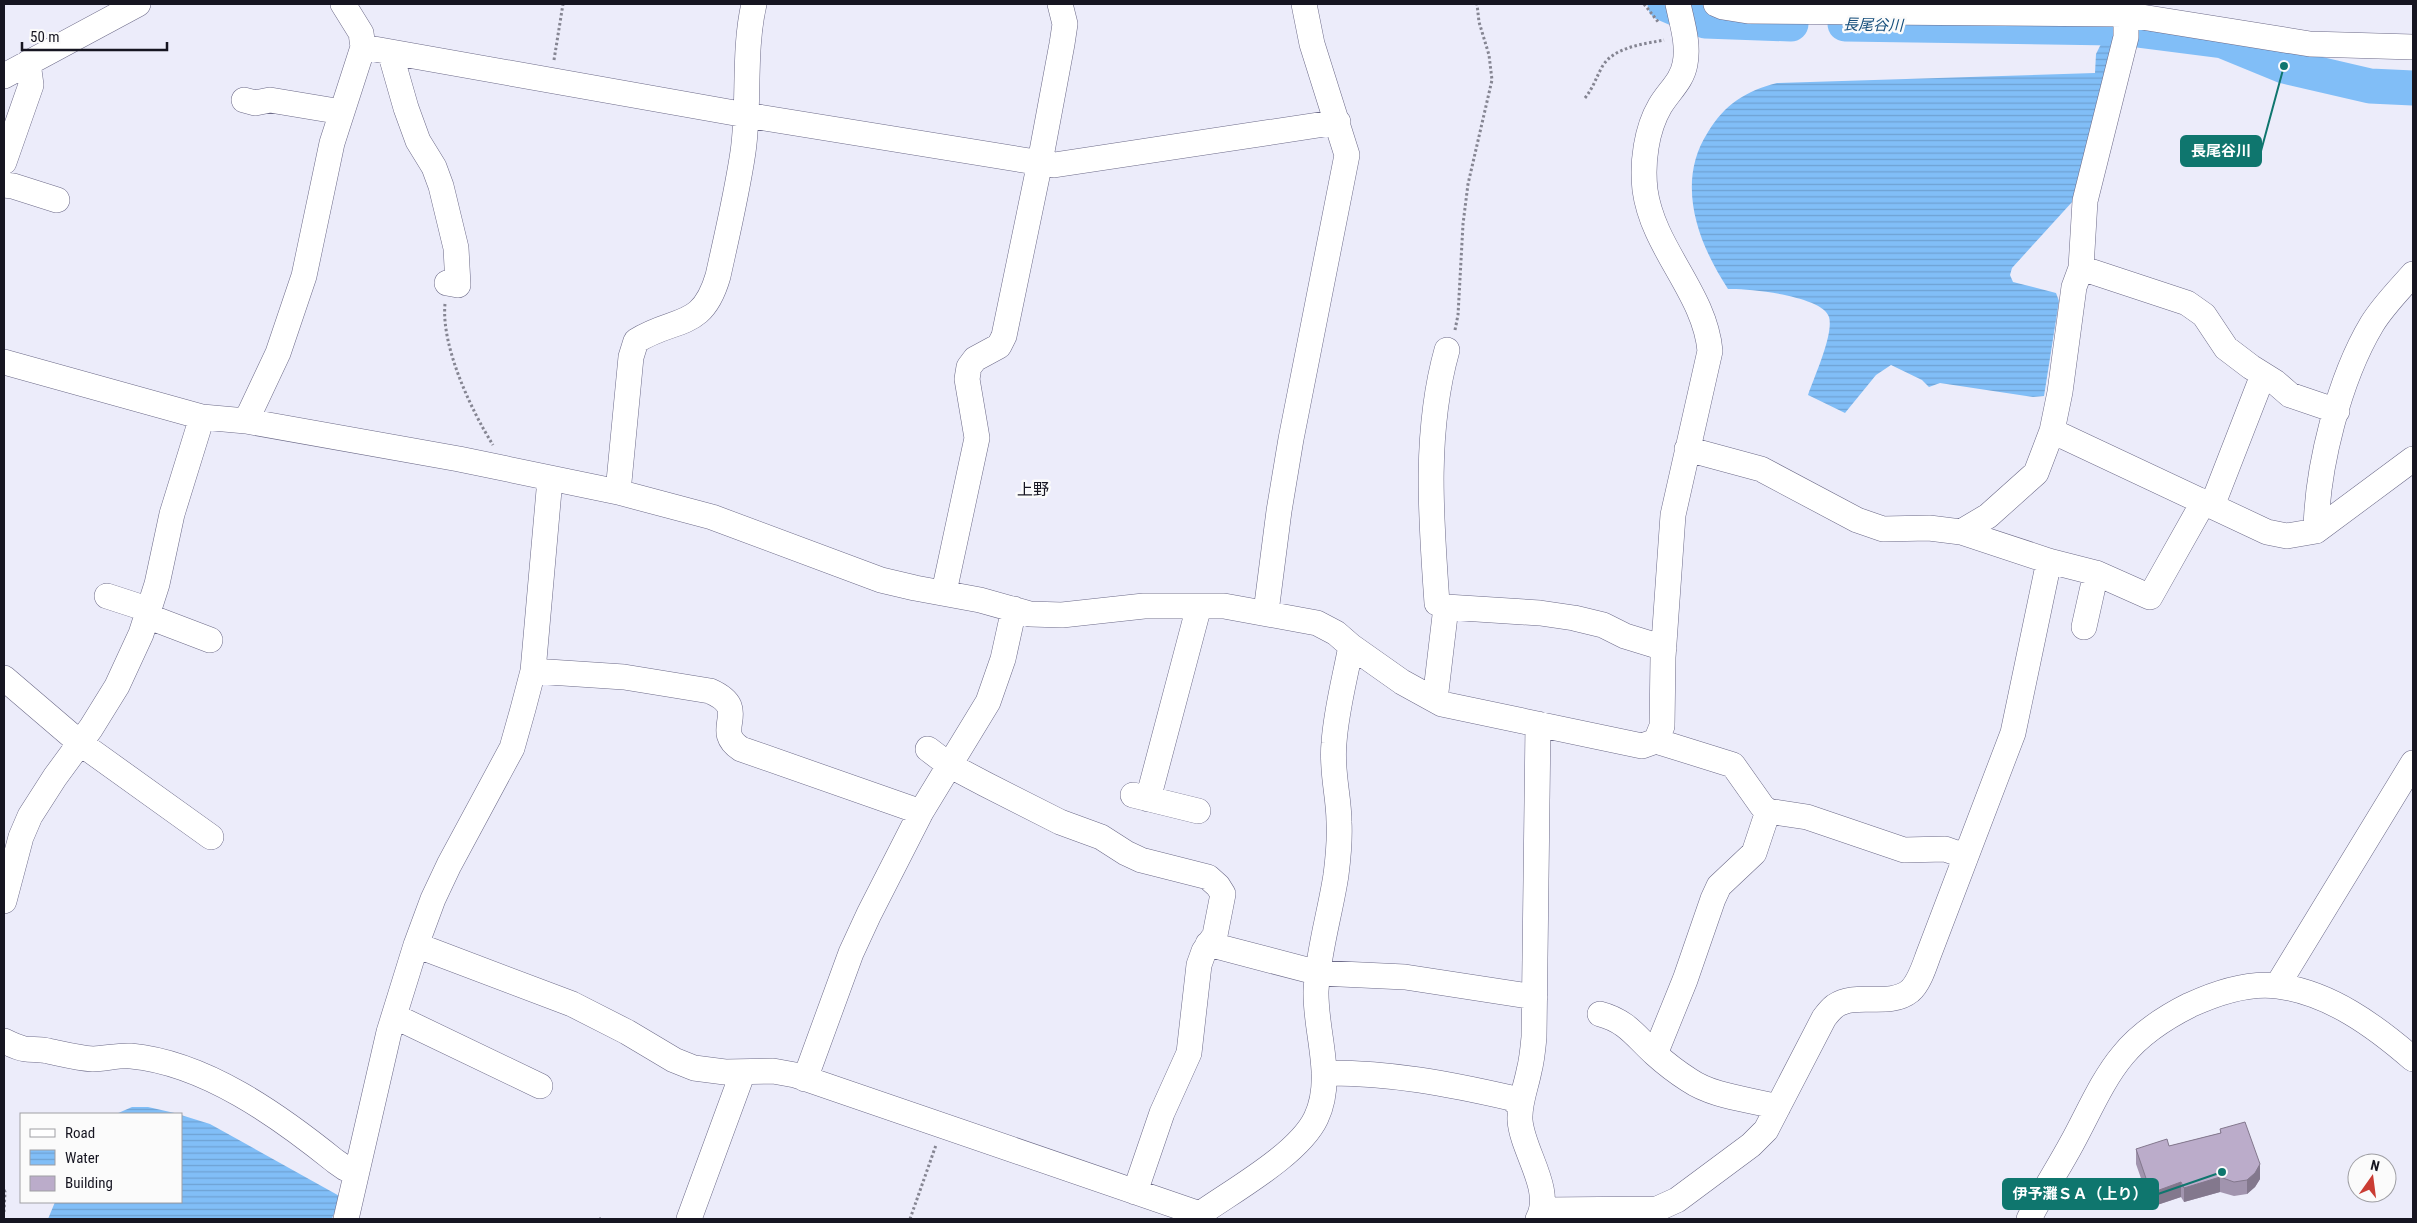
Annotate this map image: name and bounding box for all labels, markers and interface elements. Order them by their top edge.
water label: 長尾谷川 [1843,15,1905,35]
scale bar [22,20,168,52]
text: 50 m [30,28,60,46]
callout: 長尾谷川 [2181,136,2261,166]
text: 長尾谷川 [2191,142,2251,160]
district label: 上野 [1017,480,1049,499]
legend [20,1113,182,1203]
text: Road [65,1124,95,1142]
text: Water [65,1149,100,1167]
north arrow [2347,1153,2397,1203]
text: N [2369,1157,2381,1174]
text: Building [65,1174,113,1192]
callout: 伊予灘ＳＡ（上り） [2003,1179,2158,1209]
text: 伊予灘ＳＡ（上り） [2012,1185,2148,1203]

